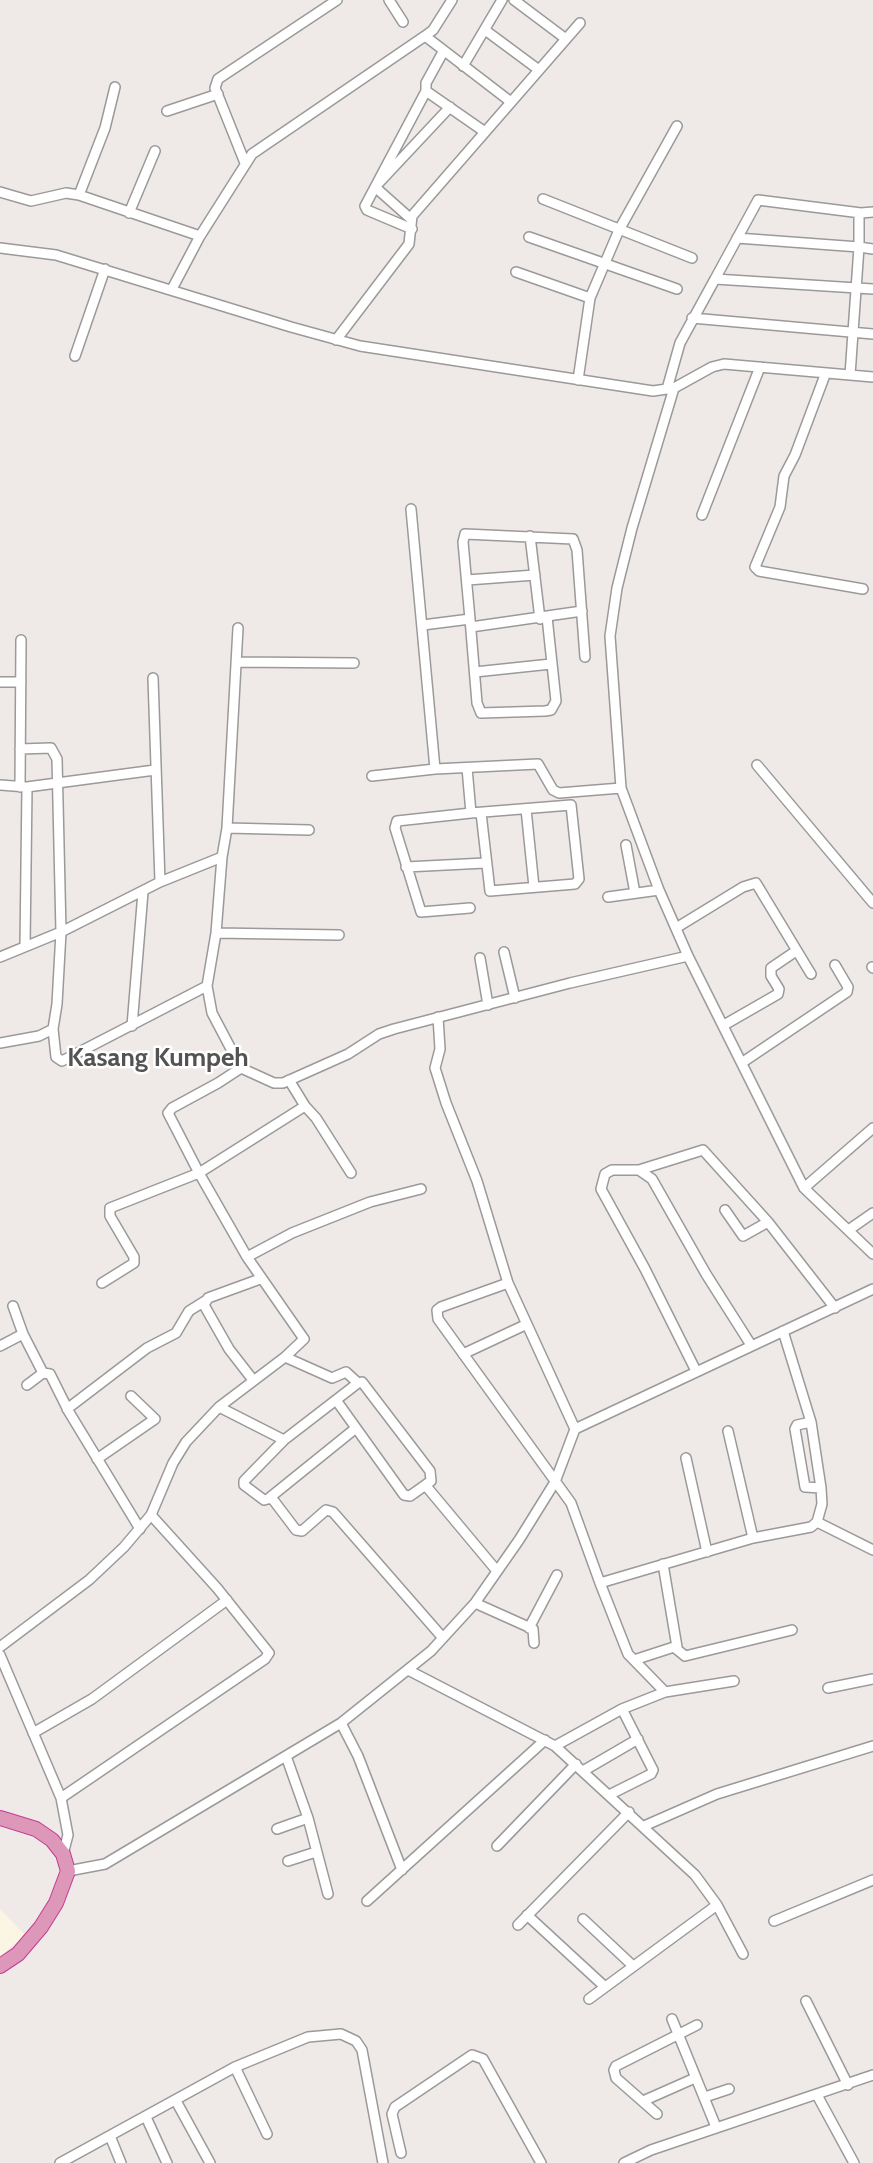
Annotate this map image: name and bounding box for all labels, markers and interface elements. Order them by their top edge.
district label: Kasang Kumpeh [67,1042,249,1074]

